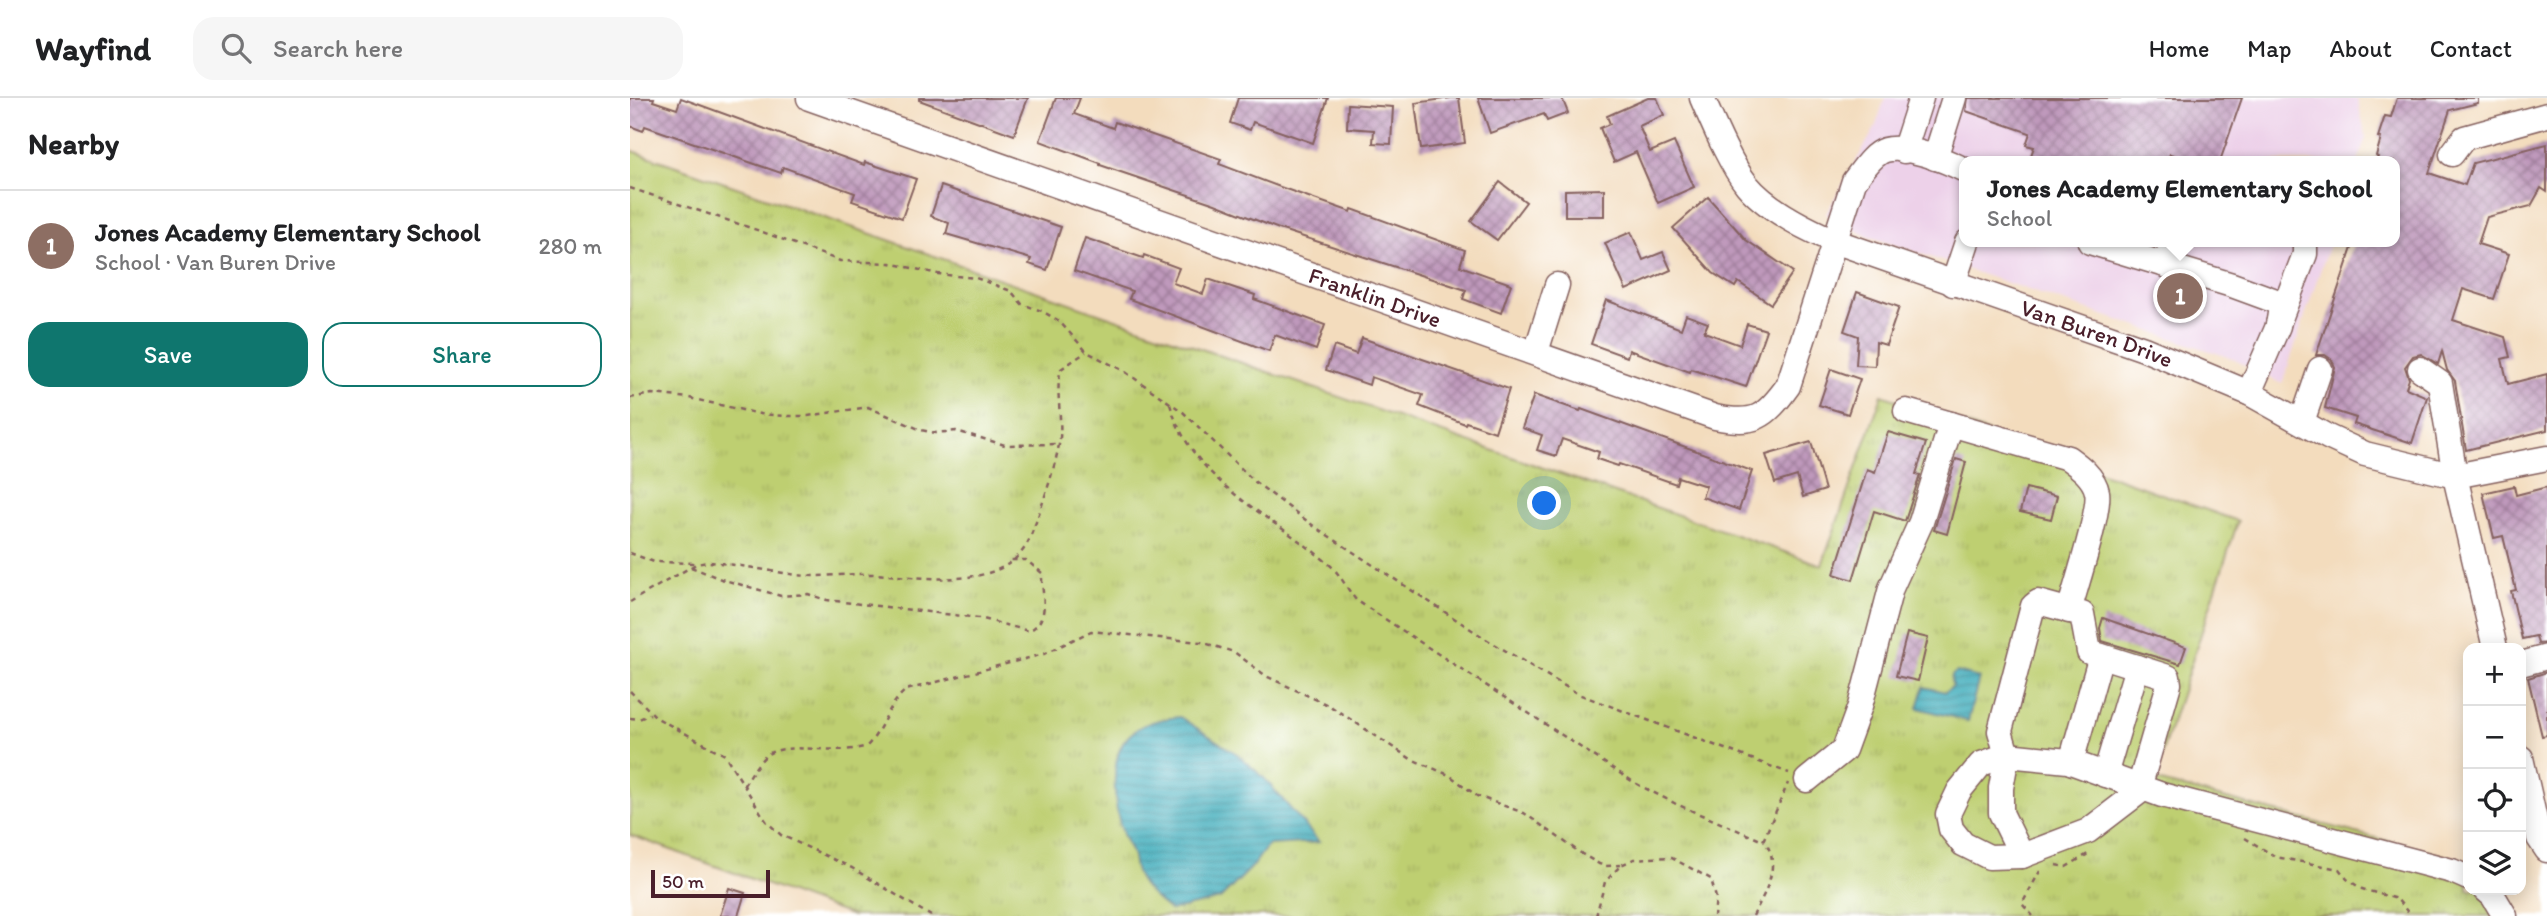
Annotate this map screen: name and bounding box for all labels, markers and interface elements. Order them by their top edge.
search box [193,17,683,80]
text: Wayfind [35,29,151,68]
icon: search [217,29,255,67]
text: Search here [273,32,403,64]
text: Home [2149,34,2209,63]
text: Map [2247,34,2291,63]
text: About [2329,34,2392,63]
text: Contact [2430,34,2512,63]
text: Nearby [28,125,119,162]
popup [1959,156,2400,247]
text: Jones Academy Elementary School [1987,172,2372,204]
text: School [1987,204,2052,232]
text: Jones Academy Elementary School [95,216,481,248]
text: 1 [46,232,56,260]
text: 280 m [539,232,602,260]
text: School · Van Buren Drive [95,248,336,276]
street label: Franklin Drive [1305,261,1445,333]
pin: 1 [2157,270,2203,322]
street label: Van Buren Drive [2017,293,2177,374]
button: Save [28,322,308,387]
button: Share [322,322,602,387]
your location [1527,486,1561,520]
map controls [2463,643,2526,895]
button: + [2463,643,2526,706]
button: − [2463,706,2526,769]
button: locate [2463,769,2526,832]
button: layers [2463,832,2526,895]
scale bar [651,867,770,899]
text: 50 m [662,870,704,893]

